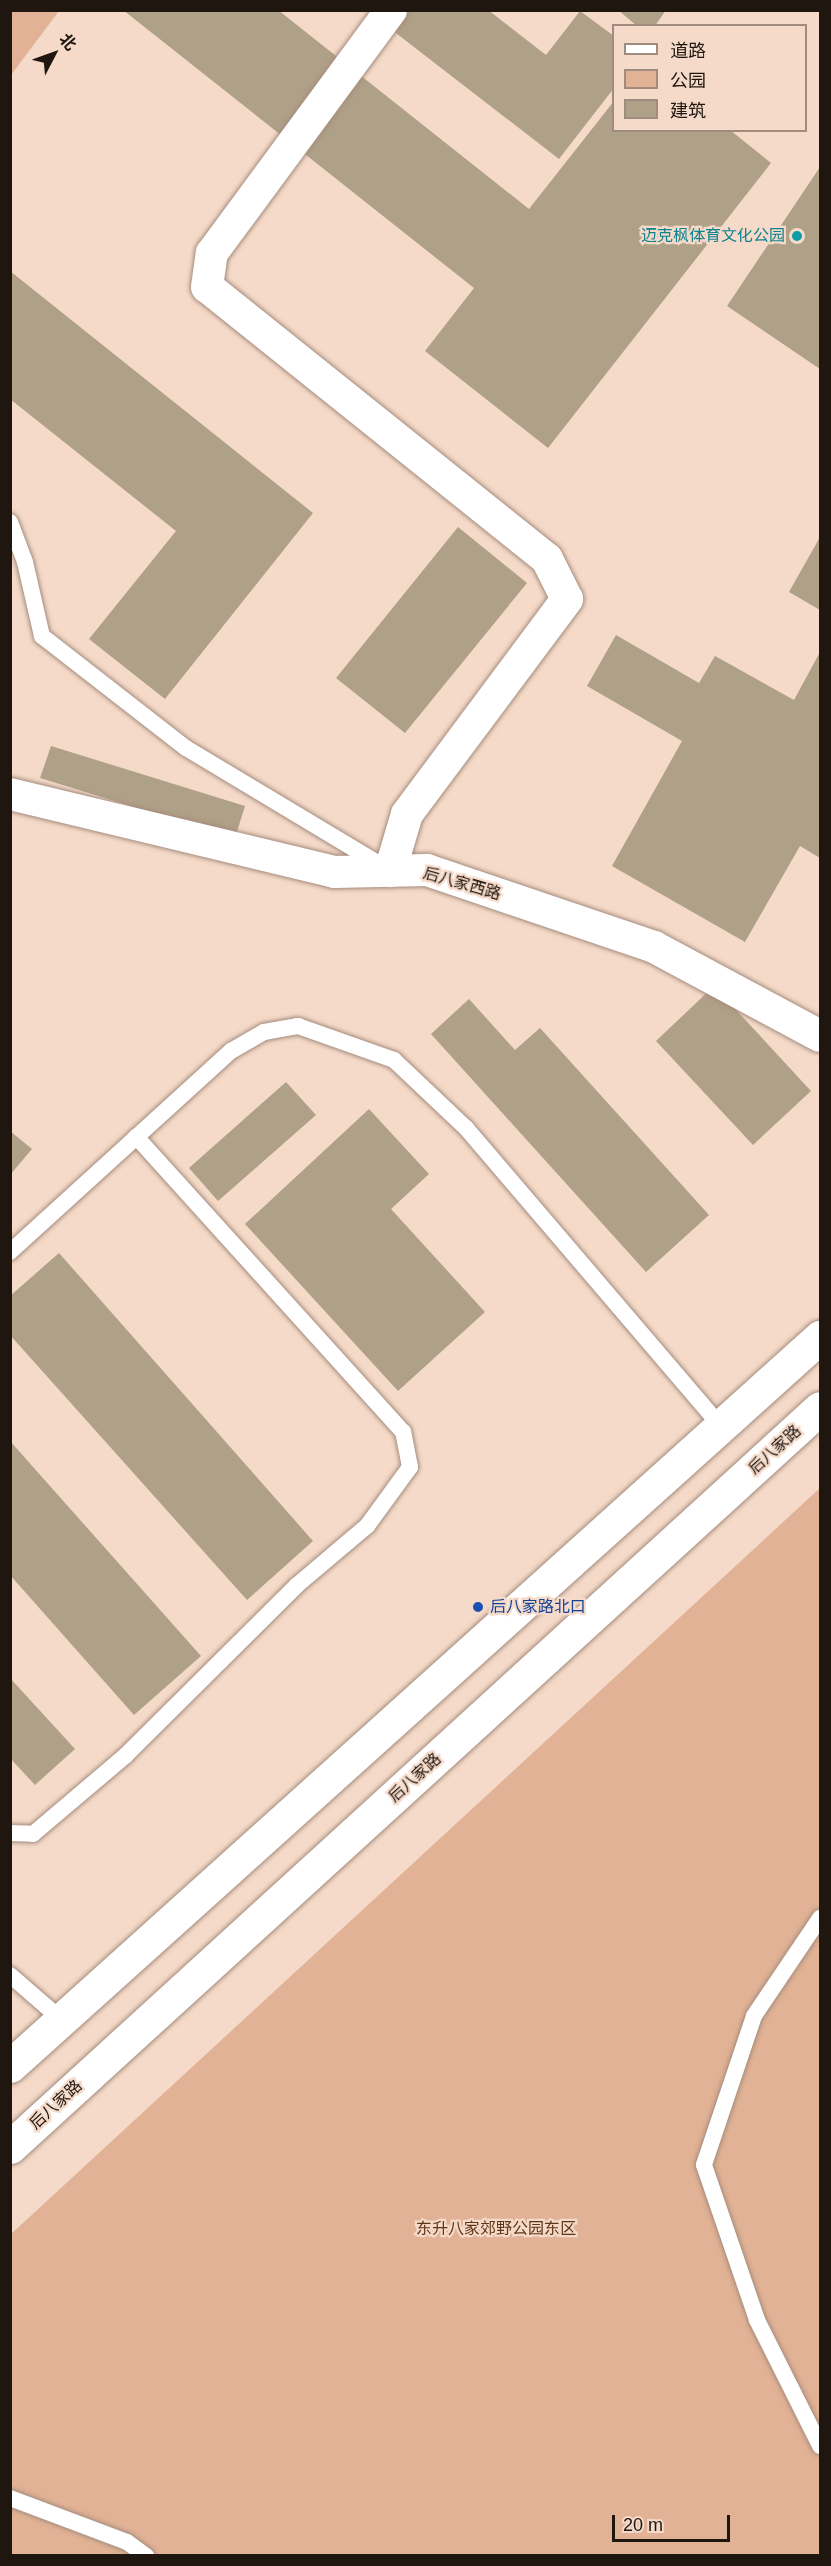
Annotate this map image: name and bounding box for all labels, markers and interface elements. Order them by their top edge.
north arrow [24,24,84,84]
legend [612,24,807,132]
text: 北 [56,30,80,53]
text: 道路 [670,41,706,61]
text: 公园 [670,71,706,91]
text: 建筑 [670,101,706,121]
place label: 迈克枫体育文化公园 [641,226,785,246]
marker: 迈克枫体育文化公园 [790,229,804,243]
street label: 后八家西路 [421,864,503,904]
street label: 后八家路 [745,1421,805,1479]
place label: 后八家路北口 [490,1597,586,1617]
marker: 后八家路北口 [471,1600,485,1614]
street label: 后八家路 [385,1749,445,1807]
street label: 后八家路 [26,2076,86,2134]
park label: 东升八家郊野公园东区 [416,2219,576,2239]
scale bar [615,2503,734,2541]
text: 20 m [623,2515,663,2535]

